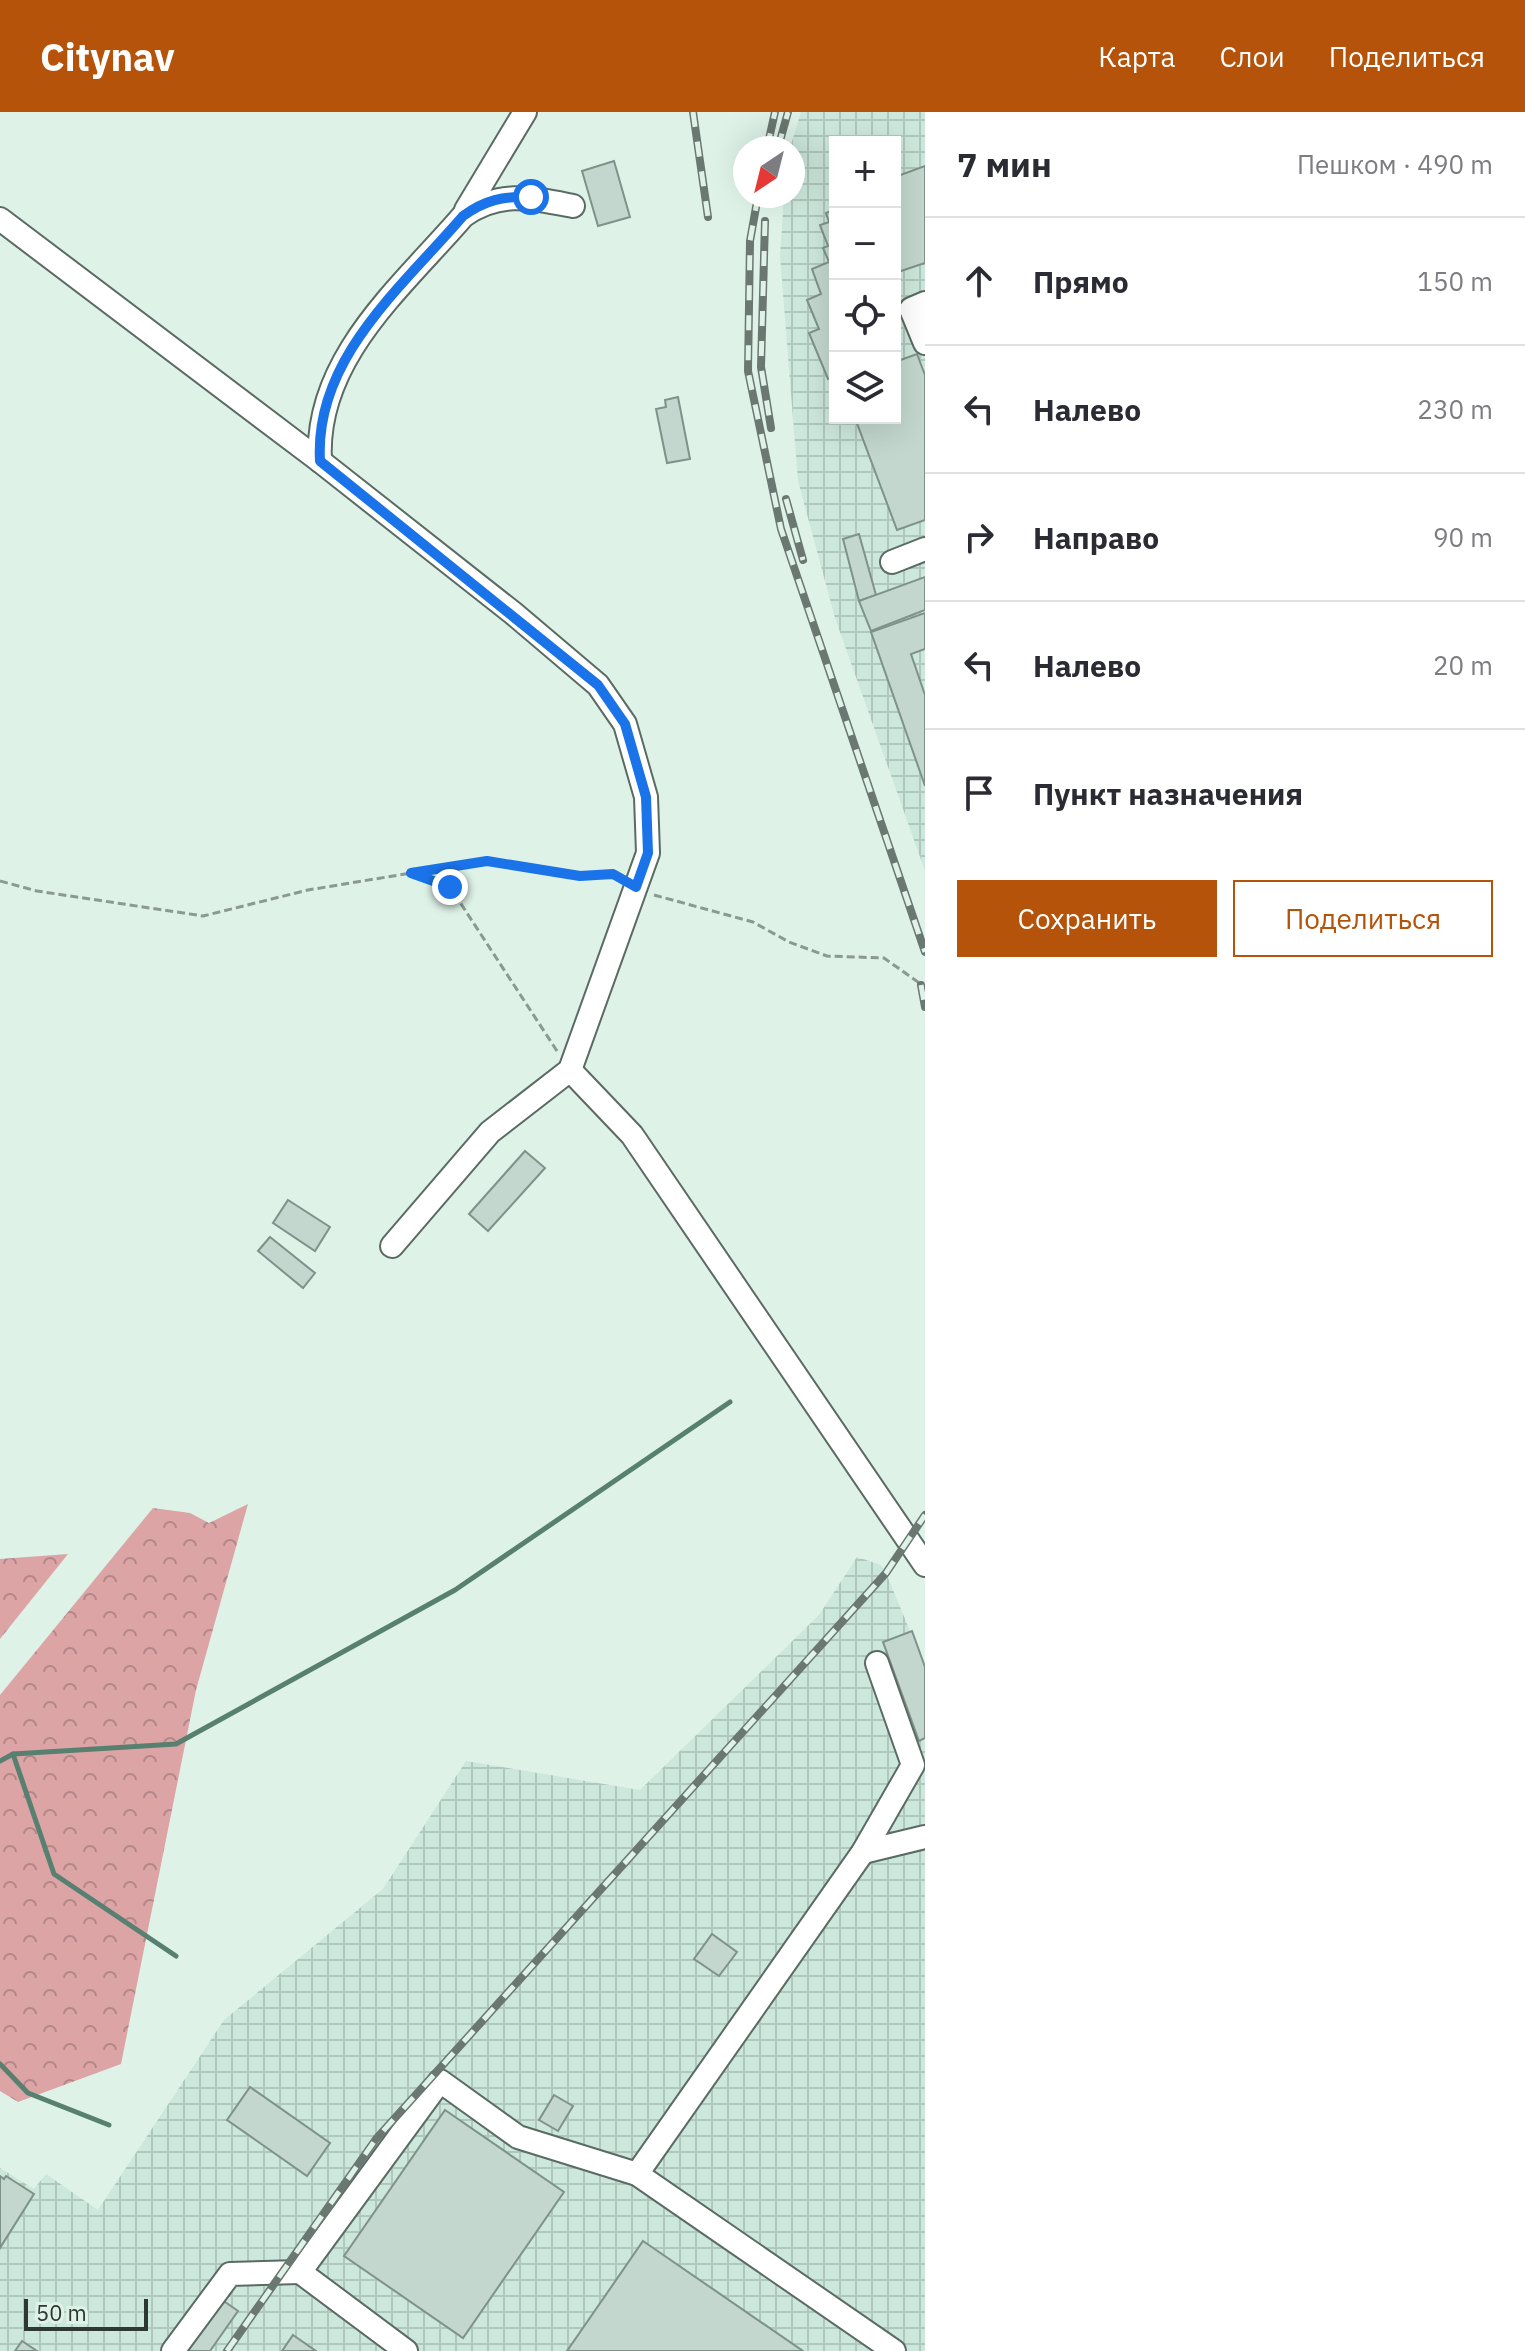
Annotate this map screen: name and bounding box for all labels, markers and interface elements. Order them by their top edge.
text: Citynav [40,32,175,81]
text: Карта [1098,38,1175,75]
text: Слои [1219,38,1285,75]
text: Поделиться [1329,38,1485,75]
north arrow [733,136,805,208]
map controls [829,136,901,424]
button: + [829,136,901,208]
text: 7 мин [957,142,1052,186]
text: Пешком · 490 m [1297,147,1493,181]
route start [513,179,549,215]
button: − [829,208,901,280]
icon: ahead [957,259,1001,303]
text: Прямо [1033,262,1129,301]
text: 150 m [1417,264,1493,298]
button: locate [829,280,901,352]
button: layers [829,352,901,424]
icon: left [957,387,1001,431]
text: Налево [1033,390,1141,429]
text: 230 m [1417,392,1493,426]
icon: right [957,515,1001,559]
text: Направо [1033,518,1159,557]
text: 90 m [1433,520,1493,554]
icon: left [957,643,1001,687]
text: Налево [1033,646,1141,685]
text: 20 m [1433,648,1493,682]
icon: arrive [957,771,1001,815]
text: Пункт назначения [1033,774,1303,813]
route end [432,869,468,905]
button: Сохранить [957,880,1217,957]
button: Поделиться [1233,880,1493,957]
scale bar [24,2295,148,2331]
text: 50 m [36,2298,87,2327]

